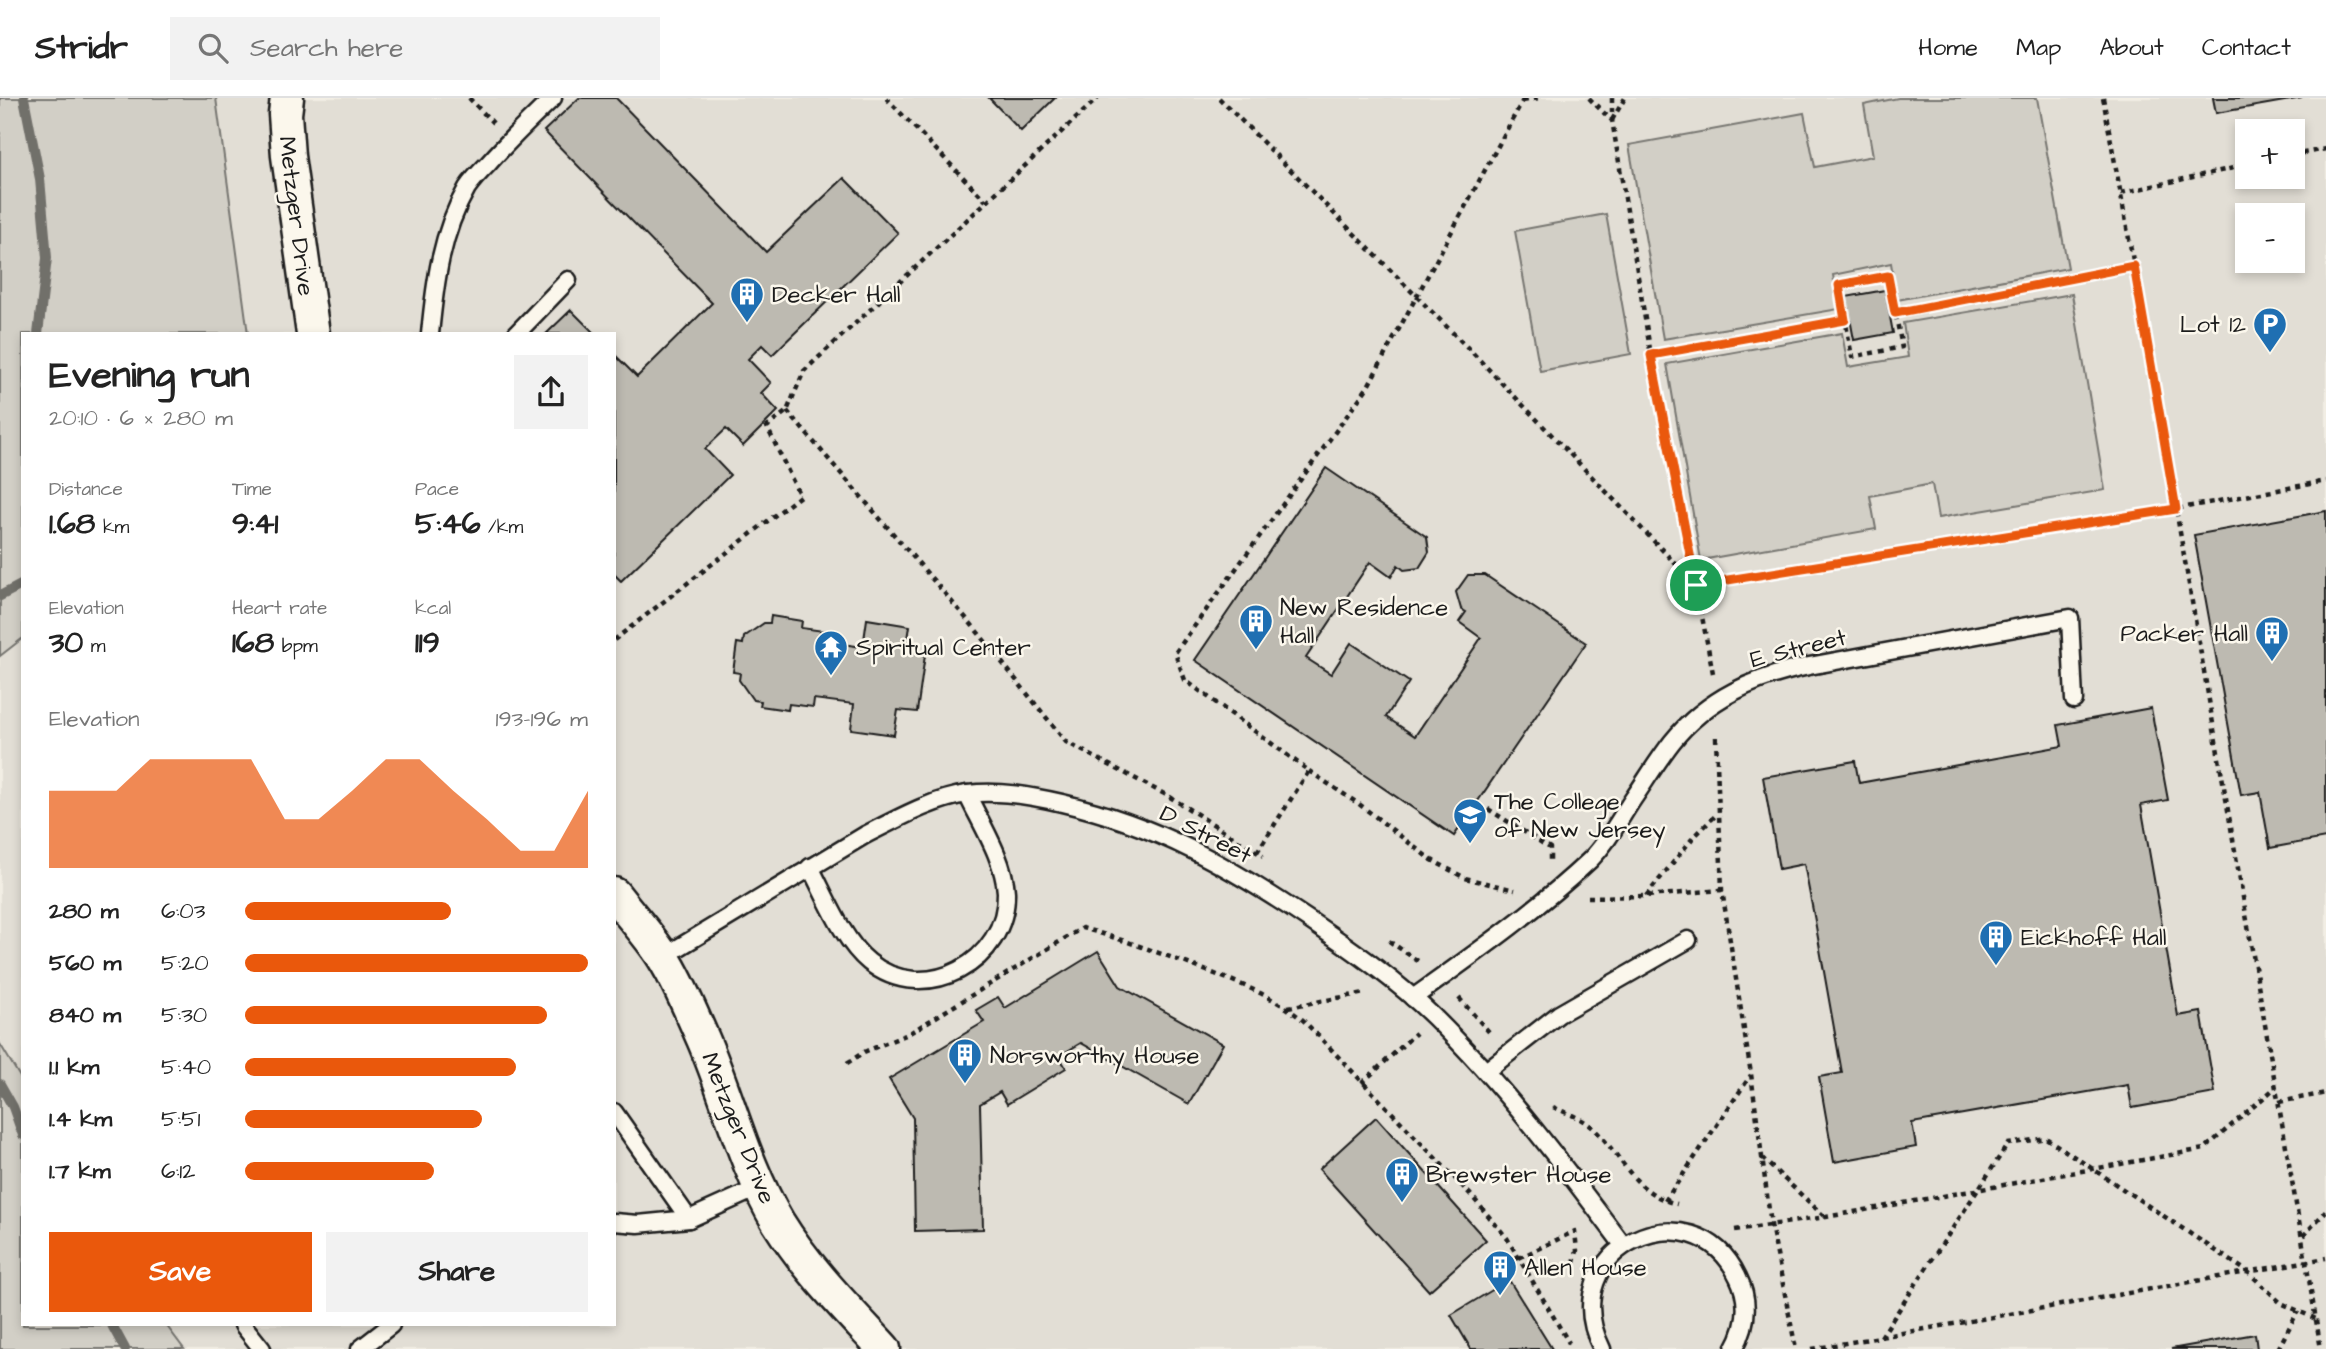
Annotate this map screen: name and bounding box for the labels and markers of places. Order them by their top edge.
building icon: Decker Hall [728,275,766,324]
place label: Decker Hall [772,278,901,312]
parking icon: Lot 12 [2251,305,2289,354]
place label: Lot 12 [2180,308,2246,342]
pin [1666,555,1726,615]
place label: New Residence Hall [1280,591,1448,653]
building icon: New Residence Hall [1237,602,1275,651]
building icon: Packer Hall [2253,614,2291,663]
place label: Packer Hall [2120,617,2248,651]
temple icon: Spiritual Center [812,628,850,677]
place label: Spiritual Center [856,631,1031,665]
place label: The College of New Jersey [1494,785,1666,848]
school or university icon: The College of New Jersey [1451,796,1489,845]
building icon: Eickhoff Hall [1977,918,2015,967]
place label: Eickhoff Hall [2021,921,2167,955]
building icon: Norsworthy House [946,1036,984,1085]
place label: Norsworthy House [990,1039,1200,1074]
building icon: Brewster House [1383,1155,1421,1204]
place label: Brewster House [1426,1158,1612,1192]
building icon: Allen House [1481,1248,1519,1297]
place label: Allen House [1524,1251,1647,1285]

